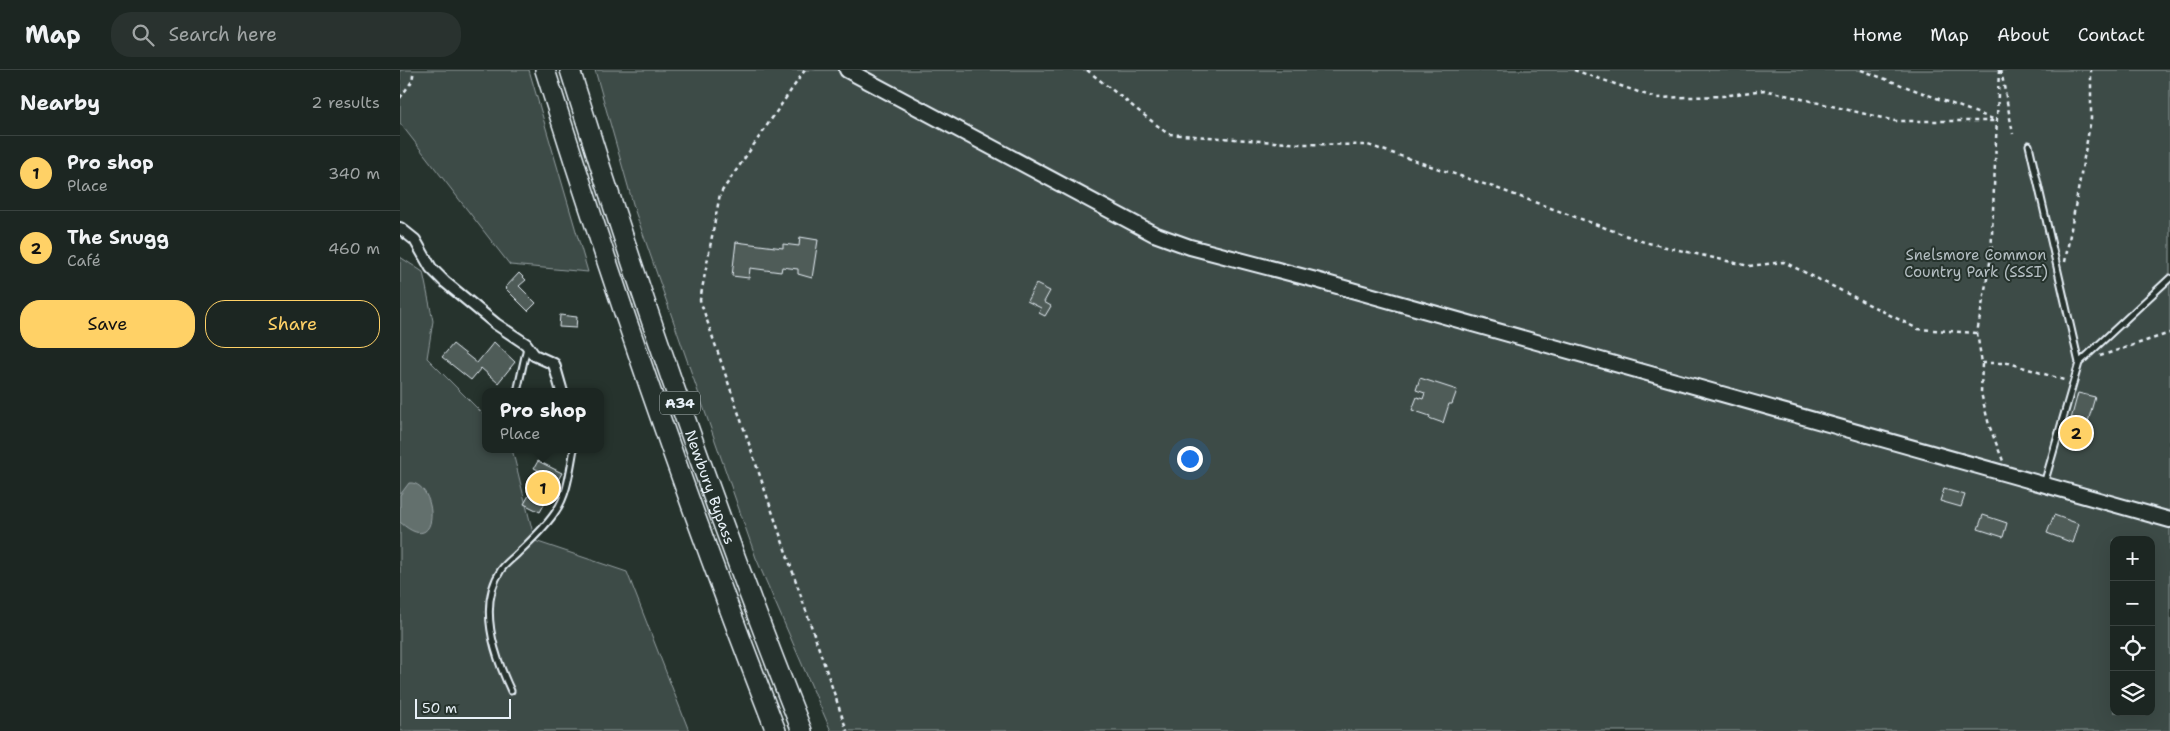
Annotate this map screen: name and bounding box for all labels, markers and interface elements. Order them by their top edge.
search box [111,12,461,57]
text: Map [25,19,81,51]
icon: search [129,21,157,49]
text: Search here [169,22,277,47]
text: Home [1853,23,1902,47]
text: Map [1930,23,1969,47]
text: About [1997,23,2050,47]
text: Contact [2078,23,2145,47]
text: Nearby [20,89,100,117]
text: 2 results [311,92,380,113]
text: Pro shop [67,150,154,175]
text: 1 [32,163,40,184]
text: 340 m [328,163,380,184]
text: Place [67,175,108,196]
text: The Snugg [67,225,169,250]
text: 2 [30,238,42,259]
text: 460 m [328,238,380,259]
park label: Snelsmore Common Country Park (SSSI) [1904,245,2048,282]
text: Café [67,250,101,271]
button: Save [20,300,195,348]
button: Share [205,300,380,348]
popup [482,388,604,453]
road number: A34 [660,392,700,414]
text: Pro shop [500,398,586,423]
pin: 2 [2060,414,2092,452]
text: Place [500,423,540,444]
street label: Newbury Bypass [680,427,740,547]
your location [1177,446,1203,472]
pin: 1 [527,469,559,507]
map controls [2110,536,2155,716]
button: + [2110,536,2155,581]
button: − [2110,581,2155,626]
button: locate [2110,626,2155,671]
button: layers [2110,671,2155,716]
scale bar [415,696,511,719]
text: 50 m [422,699,457,717]

